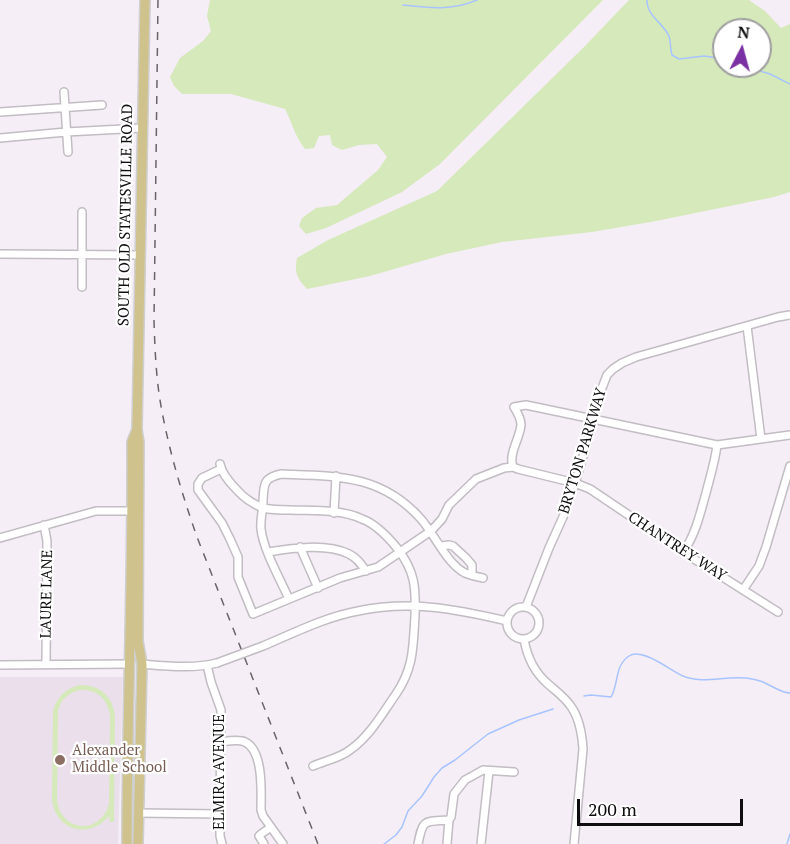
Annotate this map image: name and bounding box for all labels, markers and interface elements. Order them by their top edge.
north arrow [712,18,772,78]
text: N [736,21,751,44]
street label: SOUTH OLD STATESVILLE ROAD [115,104,137,326]
street label: BRYTON PARKWAY [555,386,611,516]
street label: CHANTREY WAY [624,508,730,586]
street label: LAURE LANE [37,550,57,638]
street label: ELMIRA AVENUE [211,714,229,830]
place label: Alexander Middle School [72,742,167,777]
marker: Alexander Middle School [53,753,67,767]
scale bar [580,787,746,825]
text: 200 m [588,797,637,821]

